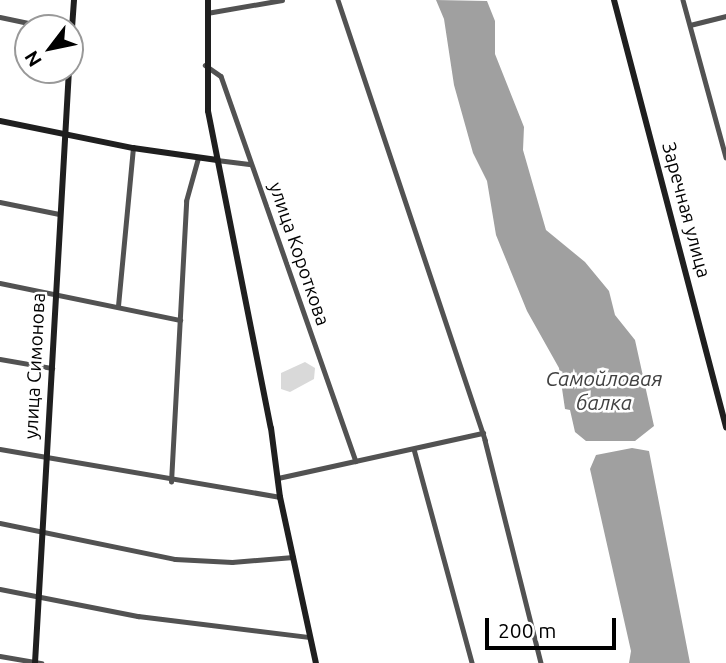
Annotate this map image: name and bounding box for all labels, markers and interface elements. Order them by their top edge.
north arrow [14,14,84,84]
text: N [20,47,46,71]
street label: Заречная улица [657,140,715,280]
street label: улица Короткова [264,179,334,329]
street label: улица Симонова [20,292,50,440]
water label: Самойловая балка [546,365,662,415]
scale bar [488,604,619,648]
text: 200 m [498,618,556,642]

